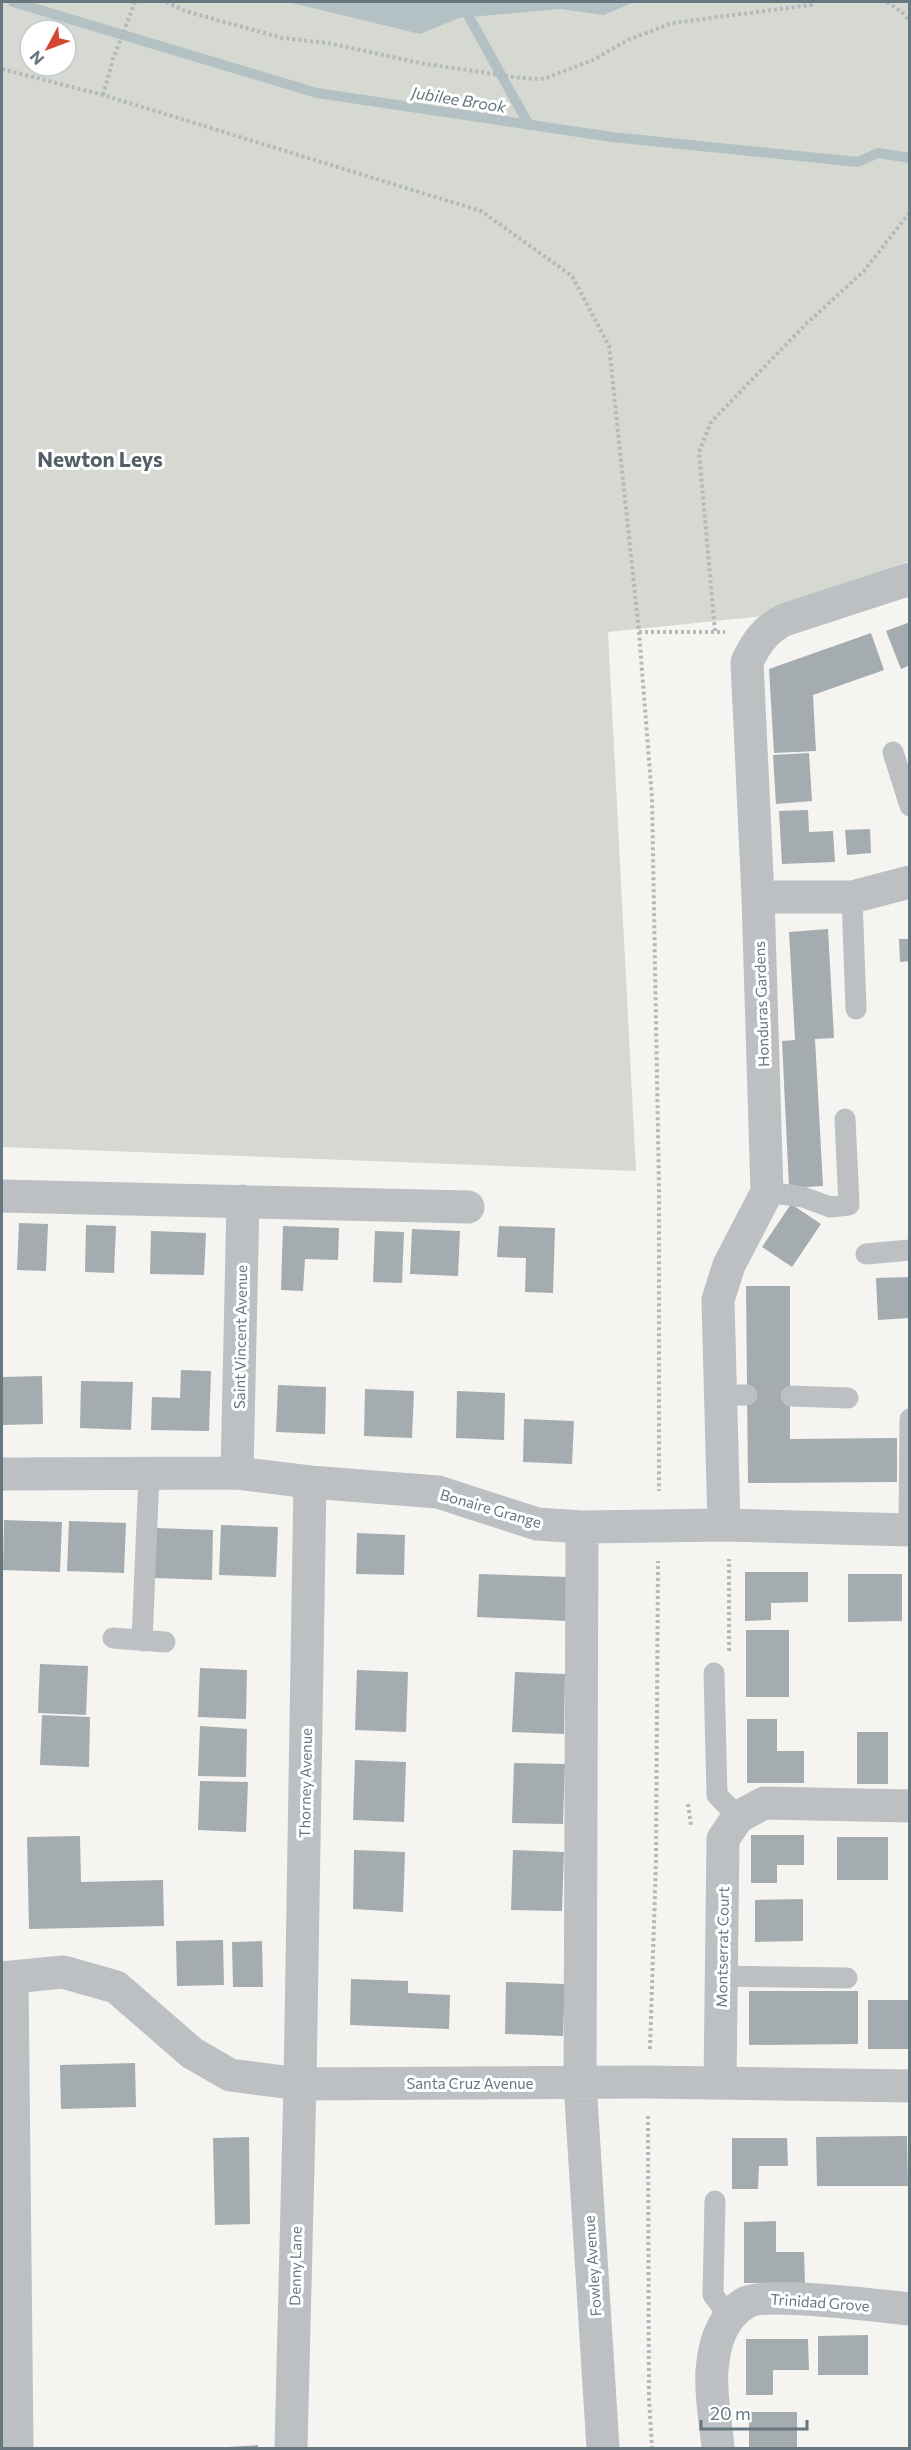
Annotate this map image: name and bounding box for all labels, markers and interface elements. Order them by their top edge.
north arrow [18,18,78,78]
text: N [25,47,47,69]
water label: Jubilee Brook [408,82,508,116]
district label: Newton Leys [37,446,163,471]
street label: Honduras Gardens [750,941,772,1067]
street label: Saint Vincent Avenue [230,1265,250,1409]
street label: Bonaire Grange [438,1485,544,1531]
street label: Thorney Avenue [295,1728,315,1838]
street label: Montserrat Court [712,1886,732,2008]
street label: Santa Cruz Avenue [406,2074,534,2092]
street label: Fowley Avenue [579,2215,605,2317]
street label: Denny Lane [285,2226,305,2306]
street label: Trinidad Grove [770,2290,870,2314]
scale bar [701,2393,808,2431]
text: 20 m [710,2402,751,2424]

